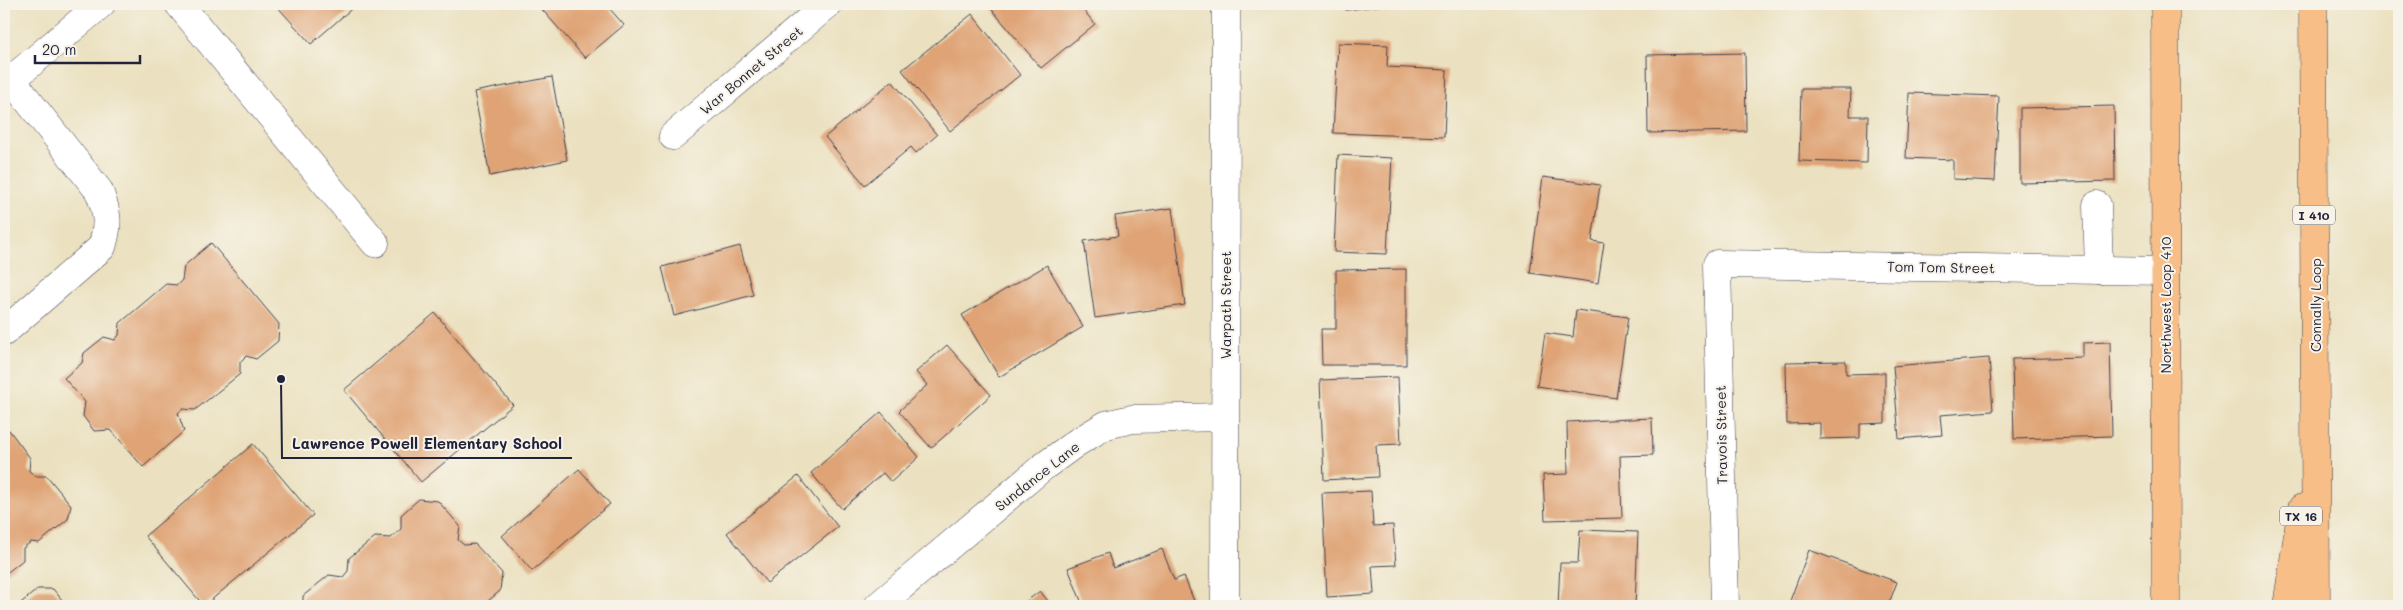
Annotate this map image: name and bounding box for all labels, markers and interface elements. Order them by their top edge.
street label: War Bonnet Street [696,21,806,119]
scale bar [35,32,140,64]
text: 20 m [42,39,76,59]
road number: I 410 [2293,206,2335,224]
street label: Northwest Loop 410 [2156,236,2175,373]
street label: Warpath Street [1216,251,1235,359]
street label: Tom Tom Street [1887,257,1995,277]
street label: Connally Loop [2306,258,2325,352]
street label: Travois Street [1711,385,1731,485]
callout: Lawrence Powell Elementary School [282,428,572,458]
text: Lawrence Powell Elementary School [292,433,562,453]
street label: Sundance Lane [991,437,1083,515]
road number: TX 16 [2280,506,2322,526]

